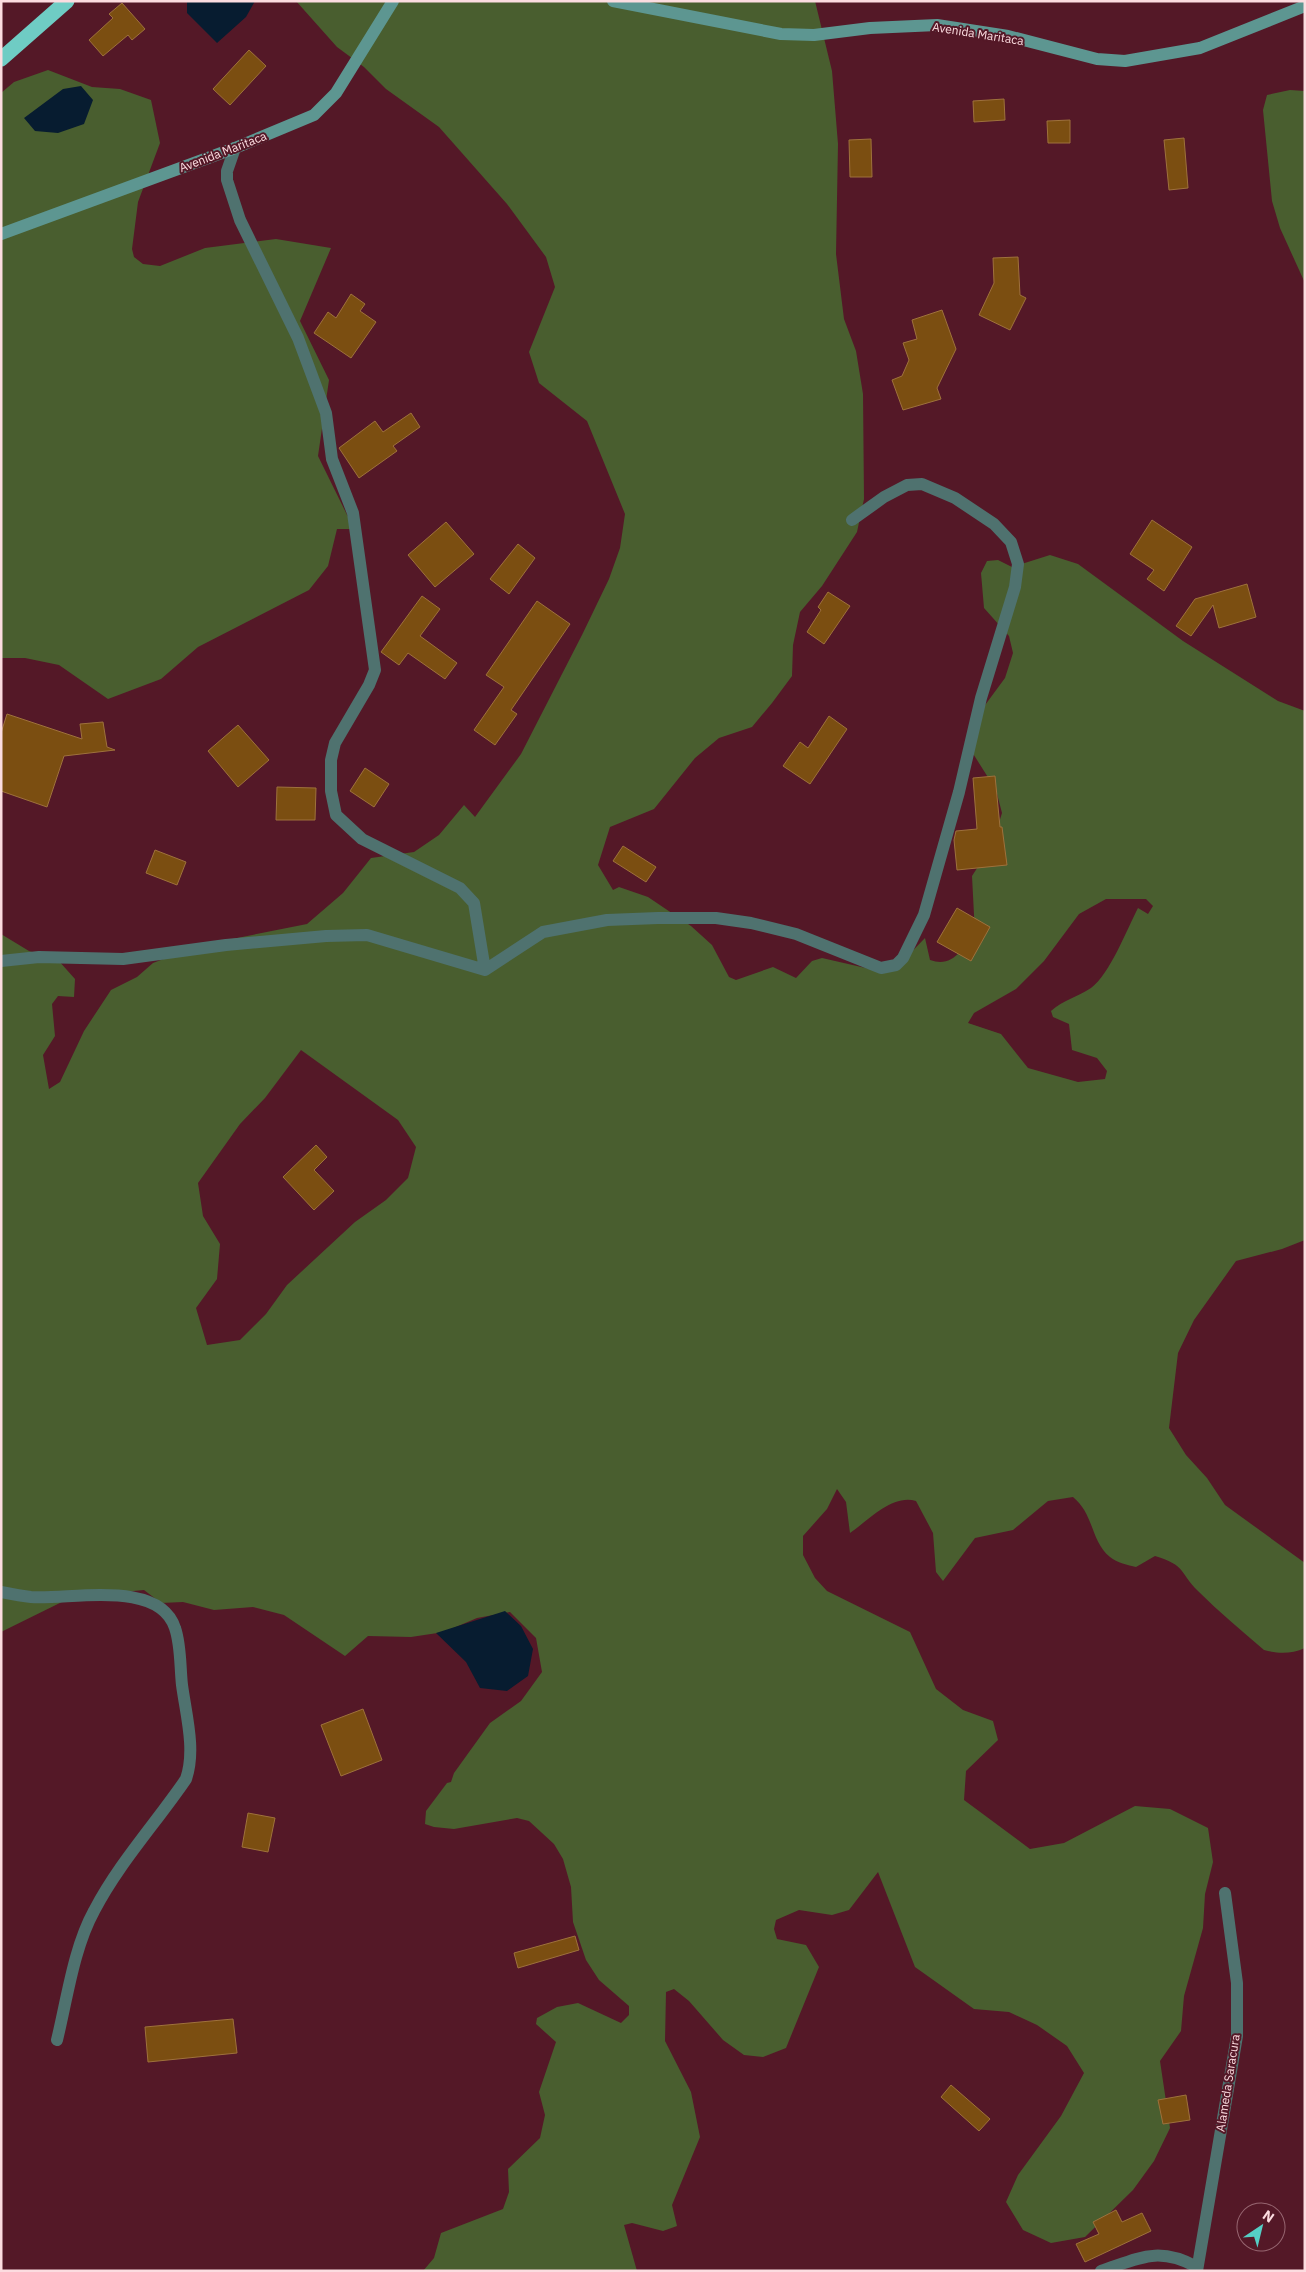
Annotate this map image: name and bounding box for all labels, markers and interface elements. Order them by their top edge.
street label: Avenida Maritaca [931,19,1026,48]
street label: Avenida Maritaca [177,128,269,175]
street label: Alameda Saracura [1212,2033,1243,2133]
north arrow [1236,2202,1286,2252]
text: N [1259,2206,1278,2227]

